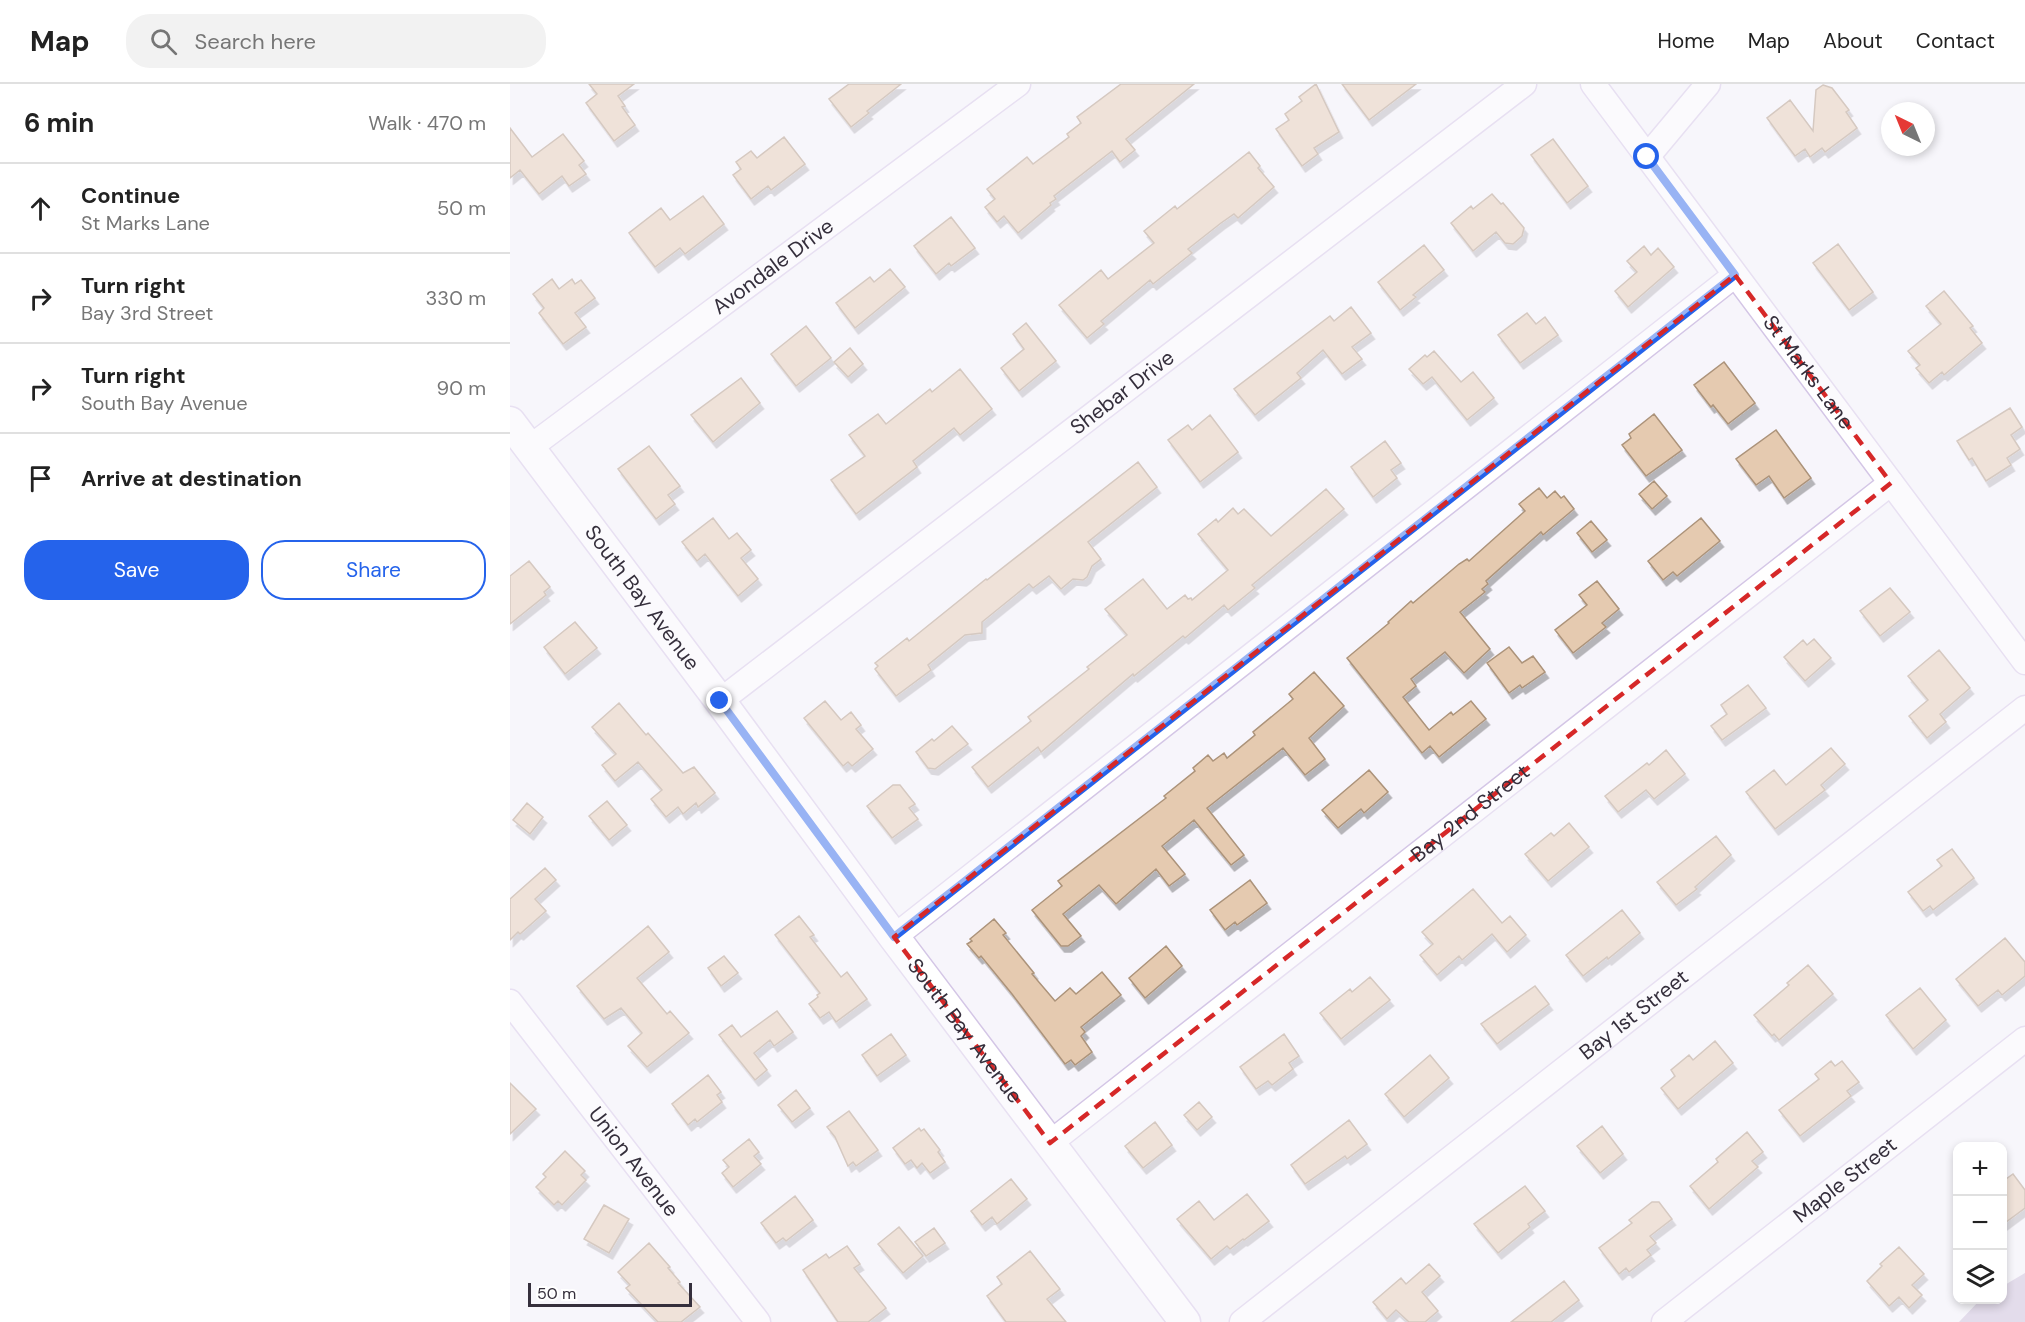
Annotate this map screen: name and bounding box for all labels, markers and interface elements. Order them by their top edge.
search box [126,14,546,68]
text: Map [30,23,90,60]
icon: search [147,25,180,58]
text: Search here [195,27,316,56]
text: Home [1657,27,1715,55]
text: Map [1748,27,1790,55]
text: About [1823,27,1883,55]
text: Contact [1916,27,1995,55]
north arrow [1881,102,1935,156]
text: 6 min [24,106,94,140]
text: Walk · 470 m [368,110,486,136]
route start [1633,143,1659,169]
text: Continue [81,181,180,210]
icon: ahead [24,192,57,225]
text: 50 m [437,195,486,221]
text: St Marks Lane [81,210,210,236]
street label: Avondale Drive [707,212,839,321]
text: Turn right [81,271,186,300]
icon: right [24,282,57,315]
text: 330 m [426,285,486,311]
text: Bay 3rd Street [81,300,213,326]
street label: St Marks Lane [1757,310,1860,435]
street label: Shebar Drive [1065,343,1180,441]
text: Turn right [81,361,186,390]
icon: right [24,372,57,405]
text: 90 m [437,375,486,401]
text: South Bay Avenue [81,390,248,416]
icon: arrive [24,462,57,495]
text: Arrive at destination [81,464,302,493]
street label: South Bay Avenue [578,519,706,676]
button: Save [24,540,249,600]
button: Share [261,540,486,600]
route end [706,687,732,713]
street label: Bay 2nd Street [1405,758,1535,869]
street label: South Bay Avenue [901,953,1029,1109]
street label: Bay 1st Street [1574,963,1694,1066]
street label: Union Avenue [582,1101,685,1223]
street label: Maple Street [1788,1131,1902,1229]
map controls [1953,1142,2007,1304]
button: + [1953,1142,2007,1196]
button: − [1953,1196,2007,1250]
button: layers [1953,1250,2007,1304]
scale bar [528,1280,692,1308]
text: 50 m [537,1283,576,1304]

